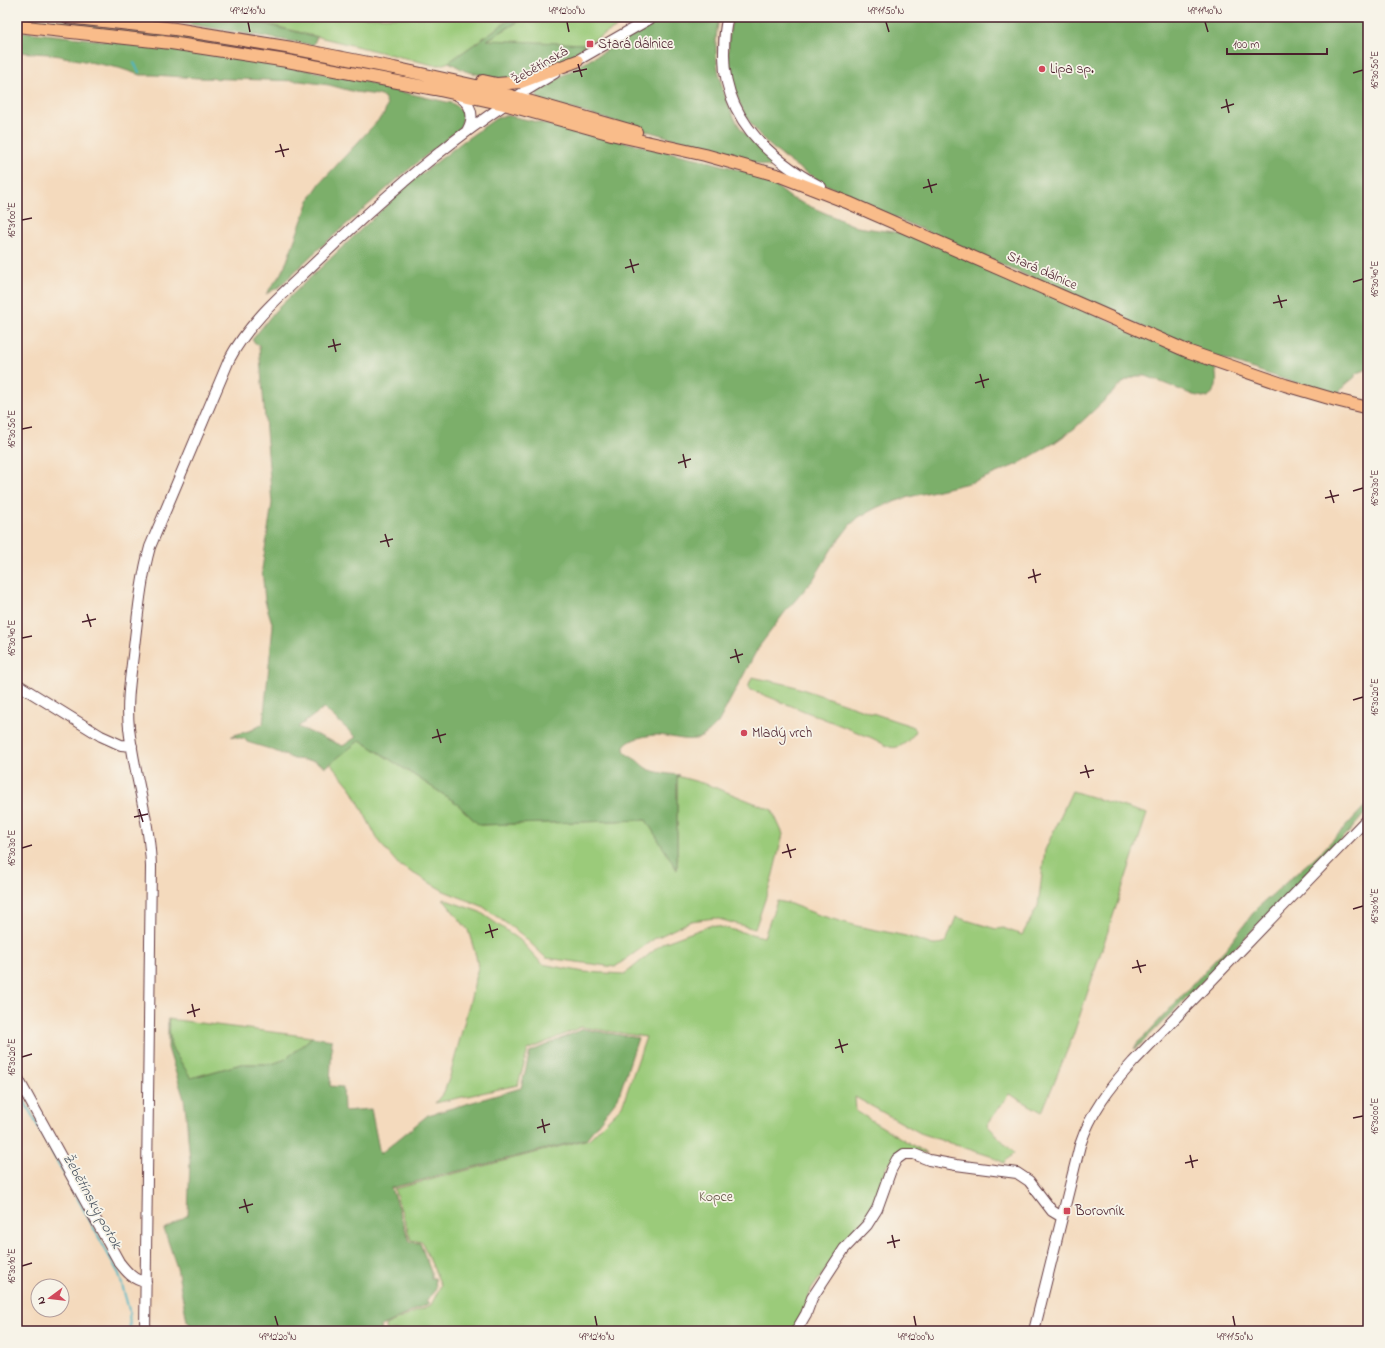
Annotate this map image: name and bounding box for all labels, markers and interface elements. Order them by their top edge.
text: 49°12'10"N [230,4,266,19]
text: 49°12'00"N [549,4,586,19]
text: 49°11'50"N [868,4,904,19]
text: 49°11'40"N [1188,4,1223,19]
scale bar [1227,30,1327,56]
place label: Stará dálnice [598,34,674,55]
text: 100 m [1233,36,1260,54]
marker: Stará dálnice [585,39,595,49]
street label: Žebětínská [508,41,572,91]
text: 16°30'50"E [1368,51,1383,89]
place label: Lipa sp. [1050,59,1094,80]
marker: Lipa sp. [1037,64,1047,74]
text: 16°31'00"E [5,202,20,238]
street label: Stará dálnice [1003,246,1081,296]
text: 16°30'40"E [1368,261,1383,297]
text: 16°30'50"E [5,410,20,448]
text: 16°30'30"E [1368,470,1383,506]
text: 16°30'40"E [5,620,20,656]
text: 16°30'20"E [1368,678,1383,716]
place label: Mladý vrch [752,723,812,745]
marker: Mladý vrch [739,728,749,738]
text: 16°30'30"E [5,830,20,866]
text: 16°30'10"E [1368,888,1383,924]
text: 16°30'20"E [5,1038,20,1076]
text: 16°30'00"E [1368,1098,1383,1134]
water label: Žebětínský potok [56,1149,128,1255]
park label: Kopce [699,1187,734,1208]
place label: Borovník [1074,1201,1125,1222]
marker: Borovník [1062,1206,1072,1216]
text: 16°30'10"E [5,1248,20,1284]
north arrow [30,1278,70,1318]
text: N [33,1295,50,1306]
text: 49°12'20"N [259,1330,297,1345]
text: 49°12'10"N [579,1330,615,1345]
text: 49°12'00"N [898,1330,935,1345]
text: 49°11'50"N [1217,1330,1253,1345]

